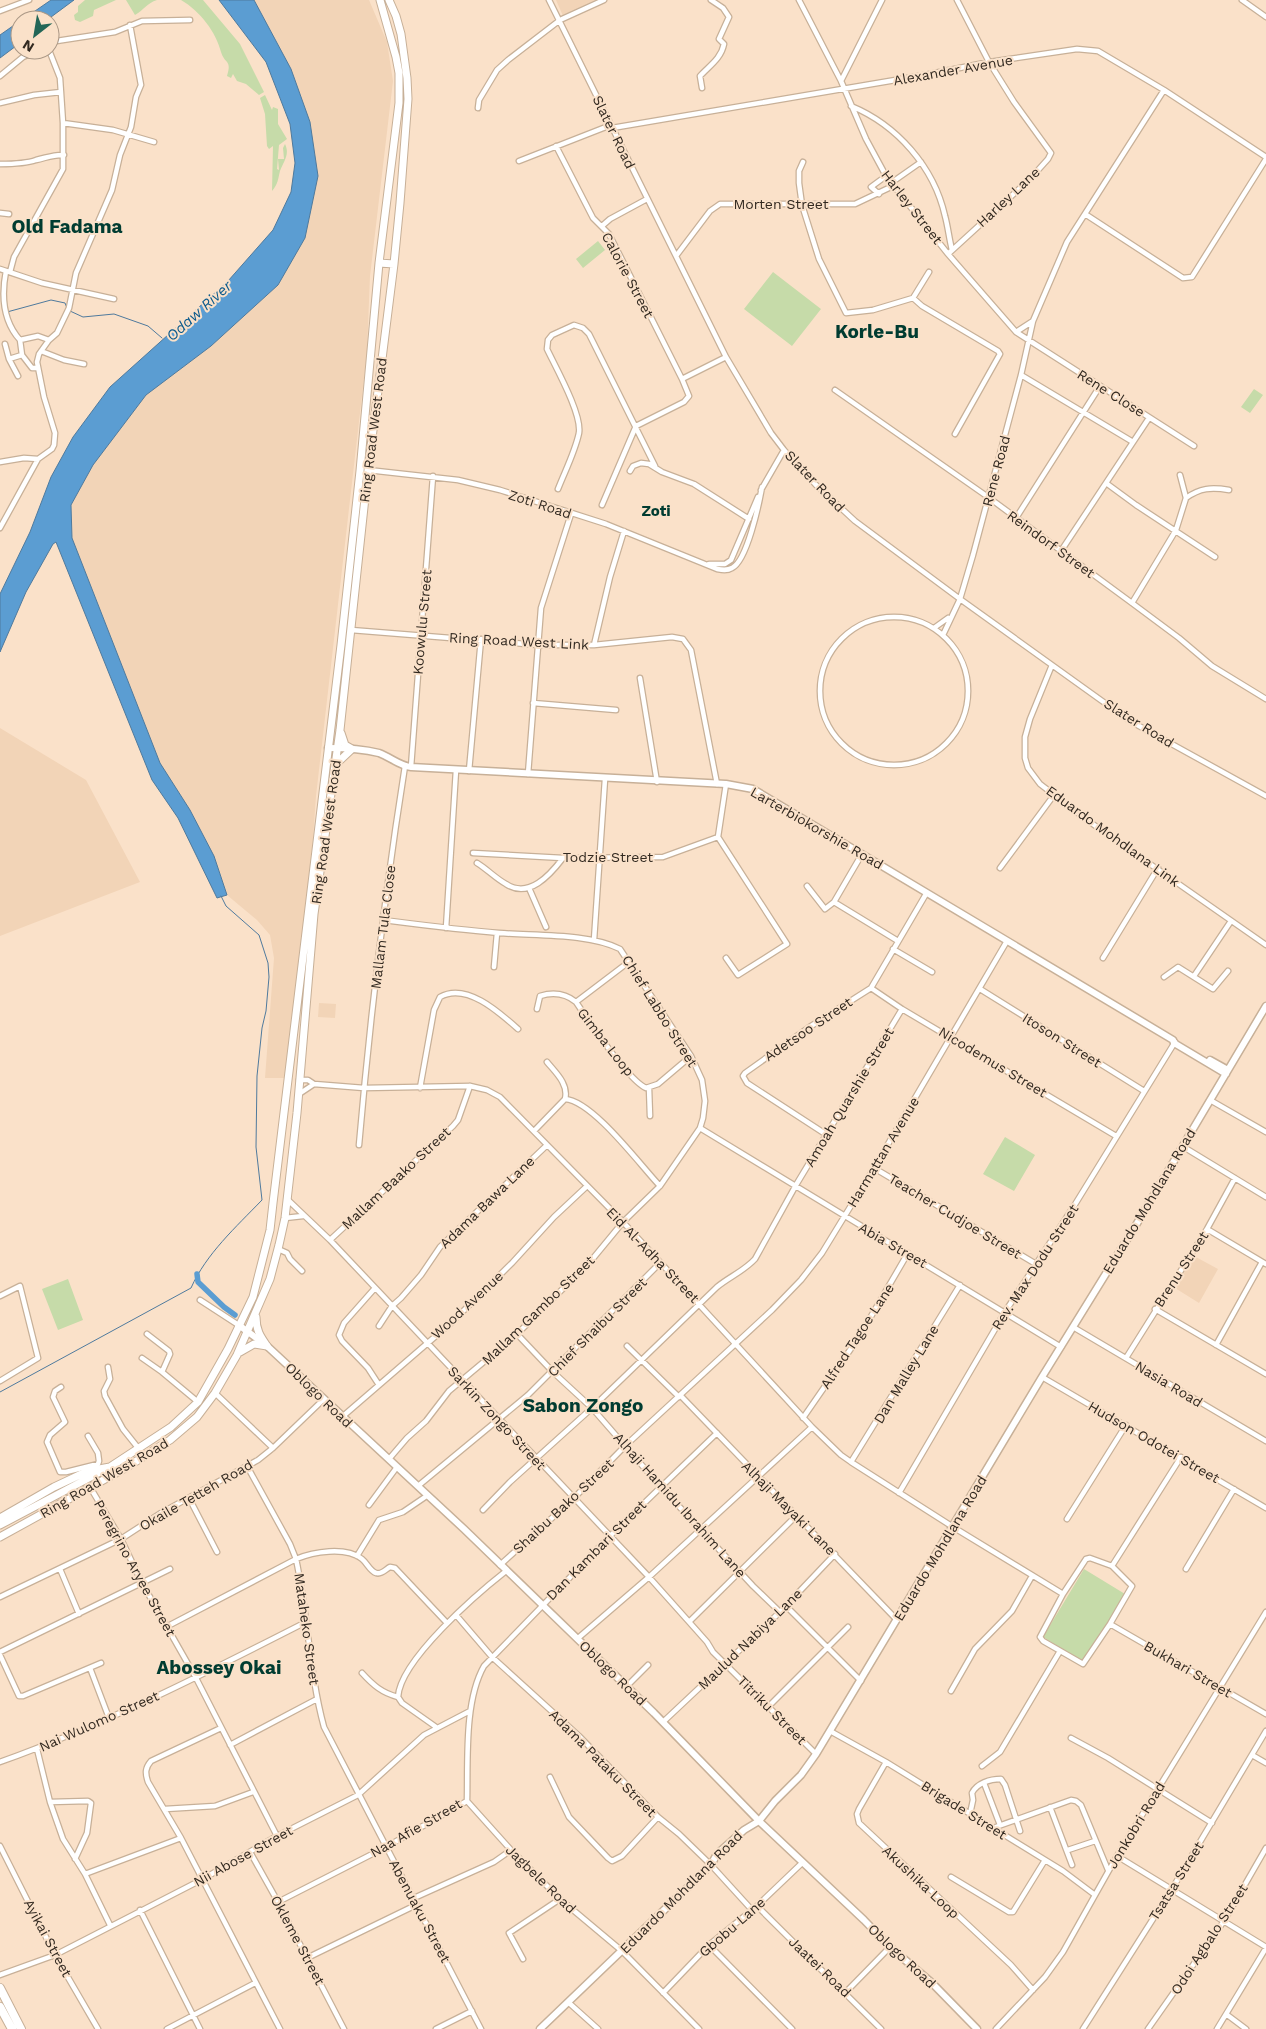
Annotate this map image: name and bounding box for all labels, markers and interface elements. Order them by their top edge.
north arrow [10,10,60,60]
text: N [20,37,37,56]
street label: Alexander Avenue [892,52,1014,88]
street label: Slater Road [589,93,639,171]
street label: Harley Lane [973,164,1043,230]
street label: Harley Street [878,167,946,247]
street label: Morten Street [733,196,829,212]
district label: Old Fadama [11,215,123,238]
street label: Calorie Street [599,229,657,321]
water label: Odaw River [163,276,236,345]
district label: Korle-Bu [835,320,919,343]
street label: Ring Road West Road [356,357,390,503]
street label: Rene Close [1074,366,1148,420]
street label: Rene Road [979,434,1013,508]
street label: Slater Road [782,447,848,515]
street label: Zoti Road [506,486,574,522]
district label: Zoti [641,502,671,520]
street label: Reindorf Street [1004,507,1098,581]
street label: Koowulu Street [409,569,435,675]
street label: Ring Road West Link [449,629,589,653]
street label: Slater Road [1101,695,1177,751]
street label: Ring Road West Road [308,759,344,905]
street label: Eduardo Mohdlana Link [1043,782,1183,890]
street label: Larterbiokorshie Road [748,783,886,873]
street label: Todzie Street [563,849,653,865]
street label: Mallam Tula Close [367,864,399,990]
street label: Chief Labbo Street [619,952,701,1070]
street label: Adetsoo Street [761,994,855,1064]
street label: Gimba Loop [574,1005,638,1079]
street label: Itoson Street [1020,1009,1104,1071]
street label: Nicodemus Street [936,1023,1050,1101]
street label: Amoah Quarshie Street [801,1024,897,1170]
street label: Harmattan Avenue [844,1094,922,1210]
street label: Mallam Baako Street [338,1124,454,1232]
street label: Eduardo Mohdlana Road [1099,1125,1199,1277]
street label: Adama Bawa Lane [436,1153,538,1251]
street label: Teacher Cudjoe Street [886,1170,1024,1262]
street label: Rev. Max Dodu Street [988,1201,1082,1333]
street label: Eid Al-Adha Street [603,1204,703,1306]
street label: Abia Street [856,1219,930,1271]
street label: Brenu Street [1151,1228,1211,1310]
street label: Mallam Gambo Street [479,1252,598,1368]
street label: Wood Avenue [428,1268,506,1342]
street label: Chief Shaibu Street [544,1274,650,1380]
street label: Alfred Tagoe Lane [817,1280,897,1392]
street label: Dan Malley Lane [870,1322,942,1426]
street label: Nasia Road [1132,1358,1206,1410]
street label: Oblogo Road [282,1359,356,1431]
street label: Sarkin Zongo Street [445,1363,549,1473]
district label: Sabon Zongo [523,1394,643,1417]
street label: Hudson Odotei Street [1086,1398,1223,1486]
street label: Alhaji Hamidu Ibrahim Lane [611,1429,749,1581]
street label: Ring Road West Road [37,1435,171,1521]
street label: Shaibu Bako Street [509,1455,617,1557]
street label: Okaile Tetteh Road [137,1456,255,1534]
street label: Alhaji Mayaki Lane [739,1458,839,1558]
street label: Eduardo Mohdlana Road [890,1472,990,1624]
street label: Peregrino Aryee Street [91,1497,179,1639]
street label: Dan Kambari Street [543,1497,649,1603]
street label: Mataheko Street [291,1572,323,1686]
street label: Maulud Nabiya Lane [695,1585,805,1693]
street label: Oblogo Road [576,1637,650,1709]
street label: Bukhari Street [1141,1637,1235,1701]
district label: Abossey Okai [157,1656,281,1679]
street label: Titriku Street [734,1672,810,1748]
street label: Nai Wulomo Street [37,1687,161,1755]
street label: Adama Pataku Street [546,1706,660,1820]
street label: Brigade Street [918,1777,1010,1843]
street label: Jonkobri Road [1104,1779,1168,1871]
street label: Naa Afie Street [367,1795,465,1861]
street label: Nii Abose Street [191,1822,295,1890]
street label: Eduardo Mohdlana Road [616,1827,746,1957]
street label: Tsatsa Street [1145,1839,1207,1923]
street label: Jagbele Road [503,1842,579,1916]
street label: Akushika Loop [879,1842,963,1922]
street label: Abenuaku Street [386,1857,454,1966]
street label: Odoi Agbalo Street [1167,1881,1251,1997]
street label: Okleme Street [268,1893,328,1988]
street label: Gbobu Lane [696,1894,768,1960]
street label: Ayikai Street [21,1896,75,1980]
street label: Oblogo Road [865,1921,939,1991]
street label: Jaatei Road [786,1934,854,2000]

